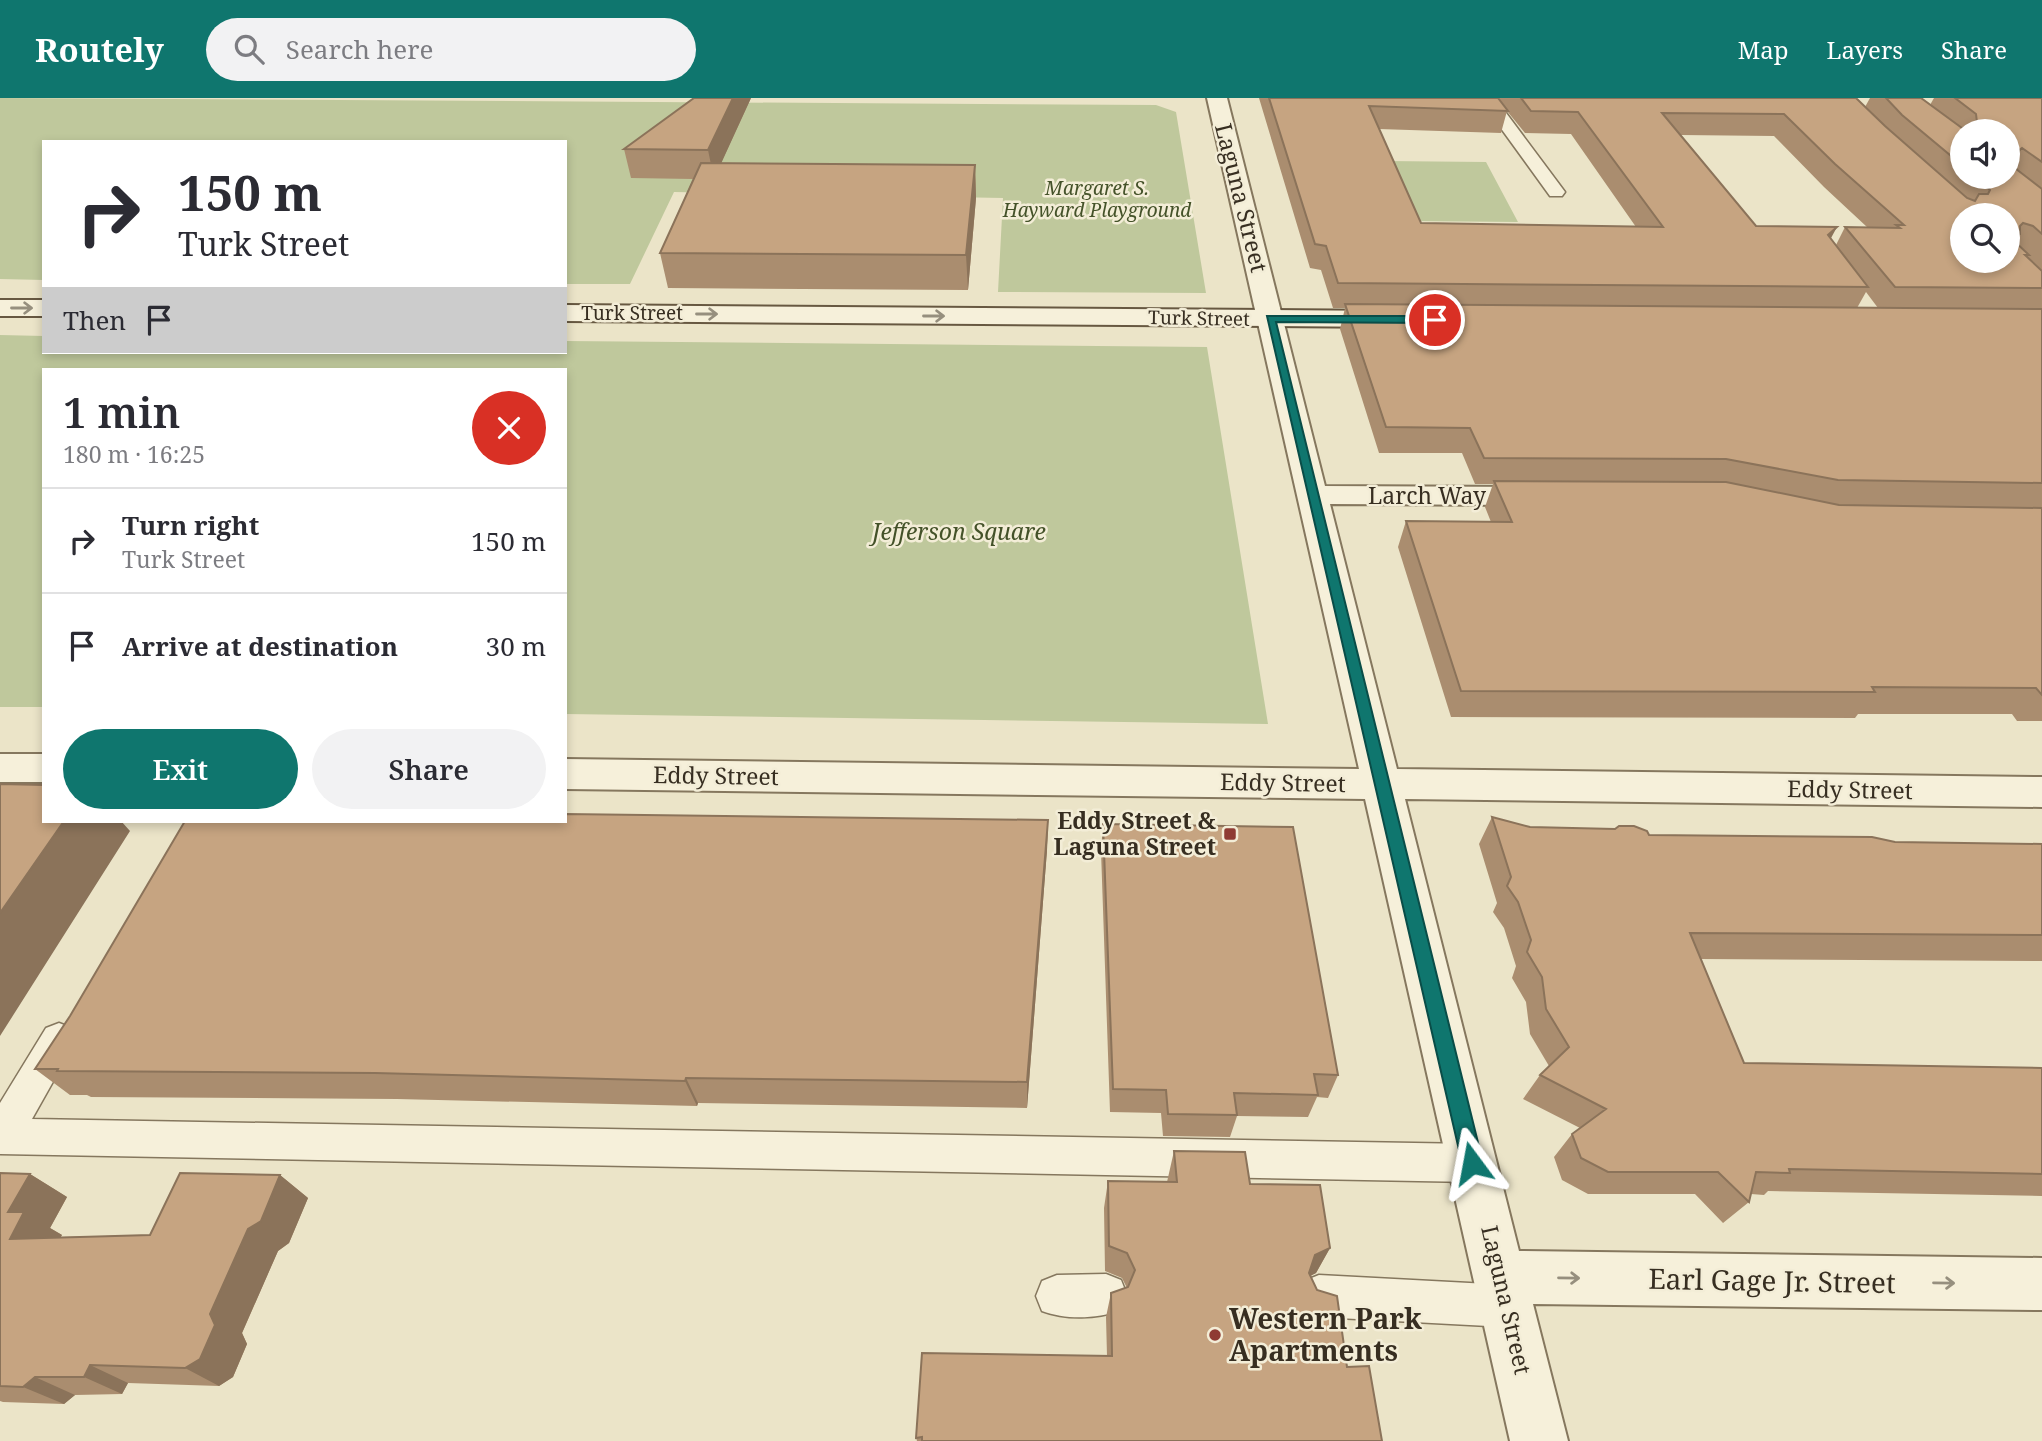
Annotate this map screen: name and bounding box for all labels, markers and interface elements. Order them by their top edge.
search box [206,18,696,81]
text: Routely [35,27,164,72]
icon: search [230,30,268,68]
text: Search here [286,31,433,67]
text: Map [1738,33,1789,66]
text: Layers [1827,33,1903,66]
text: Share [1941,33,2007,66]
map controls [1950,119,2020,273]
button: sound [1950,119,2020,189]
street label: Laguna Street [1208,120,1276,275]
text: 150 m [178,159,322,225]
icon: right [63,168,154,259]
park label: Margaret S. Hayward Playground [1002,175,1192,223]
button: search [1950,203,2020,273]
text: Turk Street [178,222,349,265]
pin [1405,290,1465,350]
street label: Turk Street [581,300,683,326]
one-way arrow [10,301,33,315]
icon: arrive [140,301,178,339]
icon: arrive [1416,301,1454,339]
text: Then [63,302,126,338]
street label: Turk Street [1148,304,1250,332]
one-way arrow [695,307,718,321]
one-way arrow [923,309,946,322]
text: 1 min [63,383,180,440]
button: close [472,391,546,465]
text: 180 m · 16:25 [63,438,205,470]
street label: Larch Way [1368,479,1486,511]
text: Turn right [122,507,259,543]
park label: Jefferson Square [868,515,1046,547]
icon: right [63,522,101,560]
text: 150 m [471,523,546,559]
text: Turk Street [122,543,245,575]
icon: arrive [63,627,101,665]
text: Arrive at destination [122,628,398,664]
text: 30 m [486,628,546,664]
button: Exit [63,729,298,809]
button: Share [312,729,546,809]
street label: Eddy Street [653,758,779,792]
street label: Eddy Street [1220,765,1346,799]
street label: Eddy Street [1787,772,1913,806]
place label: Eddy Street & Laguna Street [1054,804,1217,862]
marker: Eddy Street & Laguna Street [1222,826,1238,842]
position arrow [1435,1126,1509,1200]
street label: Laguna Street [1474,1222,1540,1378]
street label: Earl Gage Jr. Street [1648,1259,1896,1301]
one-way arrow [1558,1272,1581,1285]
one-way arrow [1932,1276,1955,1290]
place label: Western Park Apartments [1229,1299,1422,1369]
marker: Western Park Apartments [1207,1327,1223,1343]

